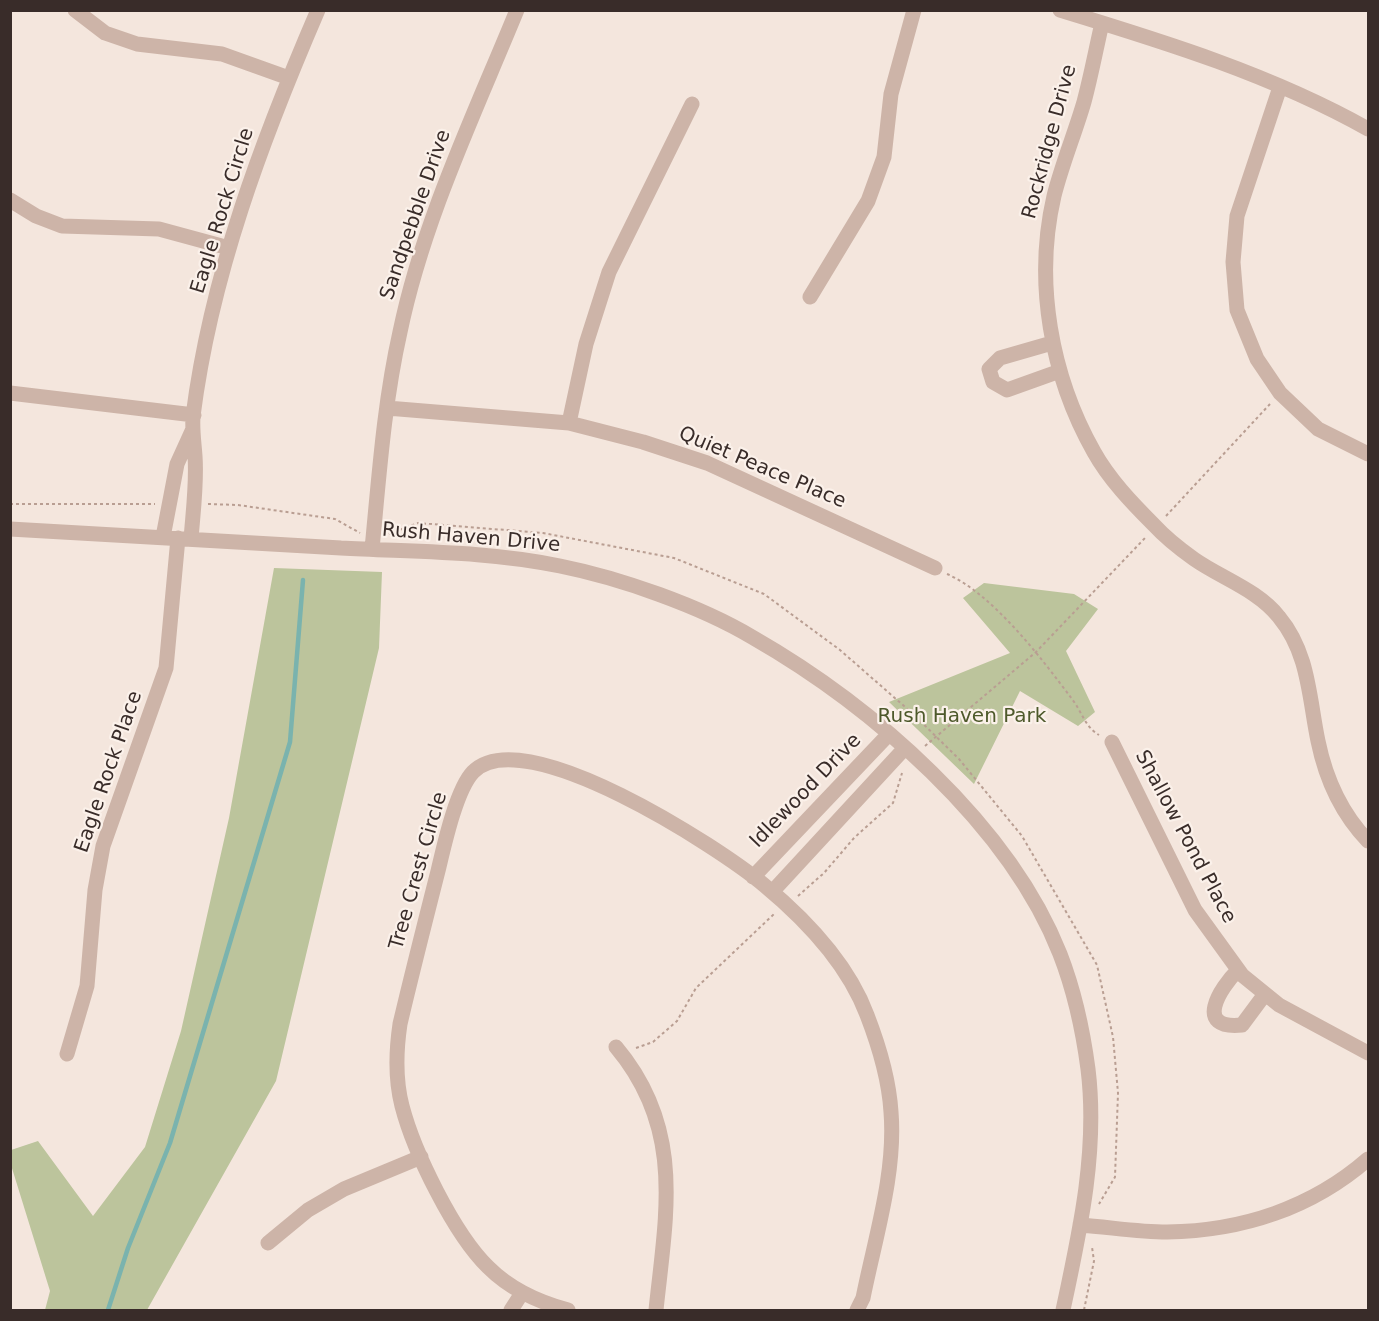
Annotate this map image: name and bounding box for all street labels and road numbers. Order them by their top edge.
street label: Rockridge Drive [1018,62,1082,222]
street label: Eagle Rock Circle [186,125,260,297]
street label: Sandpebble Drive [376,127,456,303]
street label: Quiet Peace Place [675,422,849,514]
street label: Rush Haven Drive [381,518,561,558]
street label: Eagle Rock Place [70,688,148,856]
street label: Idlewood Drive [745,729,867,853]
street label: Shallow Pond Place [1129,747,1241,927]
street label: Tree Crest Circle [385,789,453,953]

